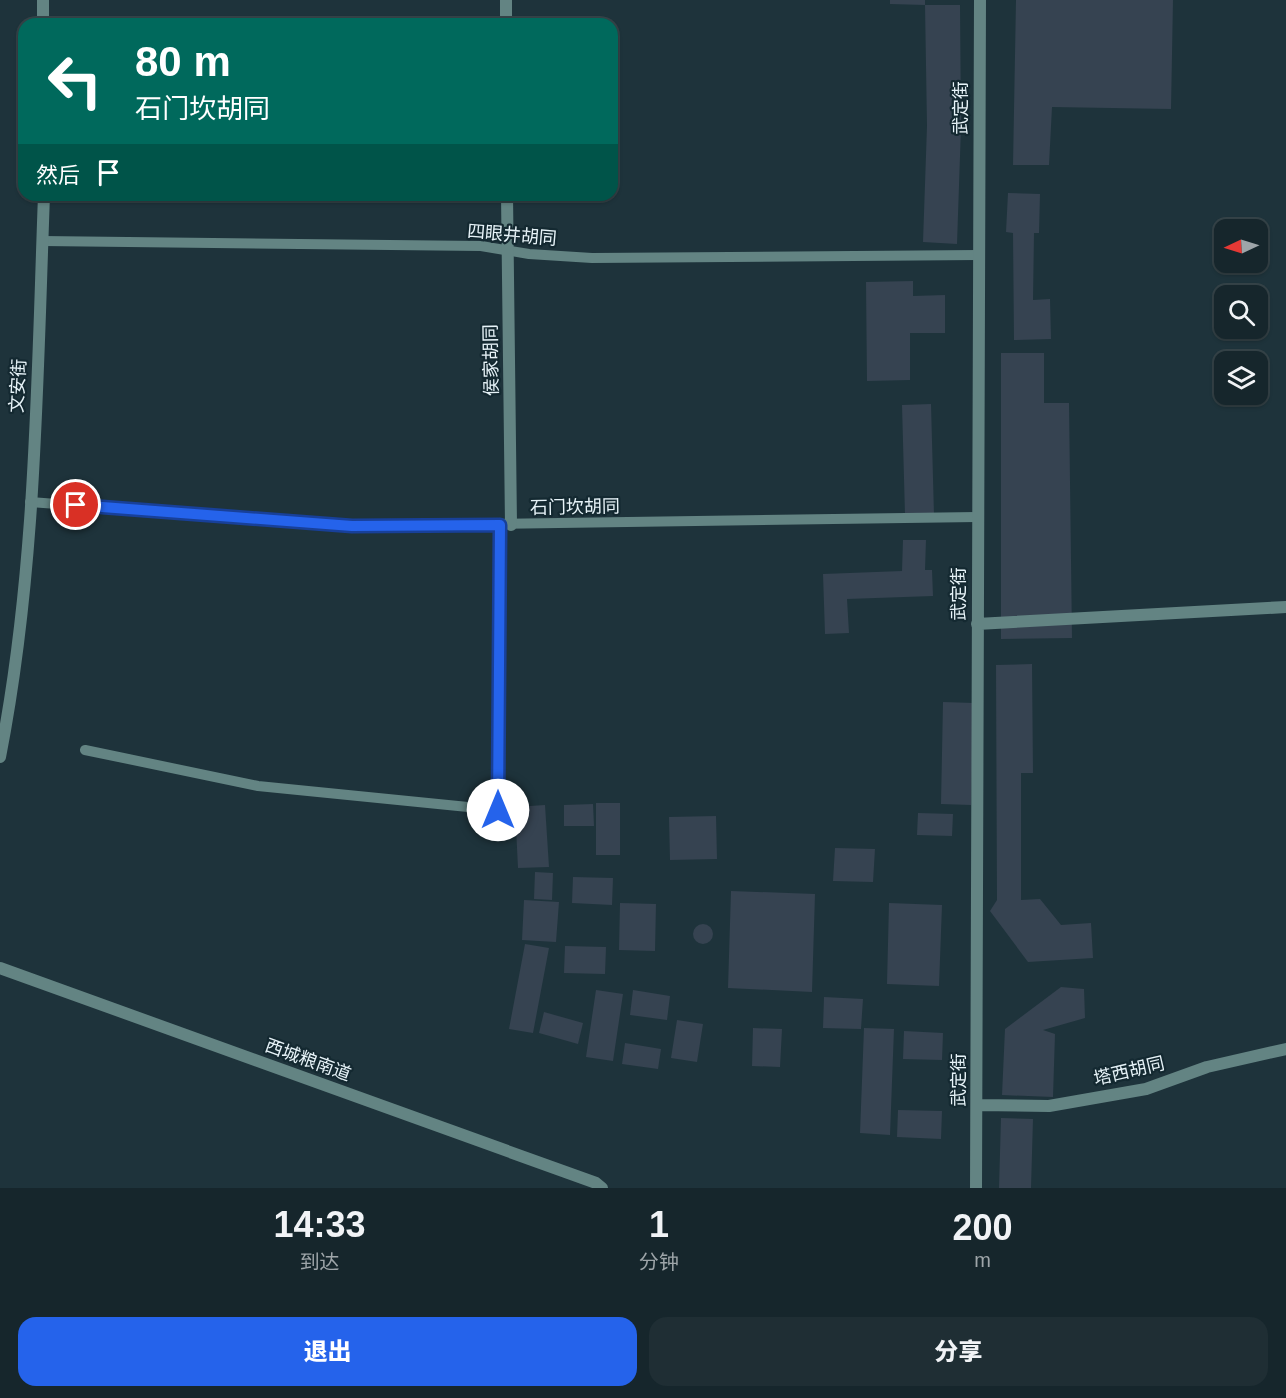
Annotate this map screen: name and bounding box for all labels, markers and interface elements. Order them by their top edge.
text: 80 m [135,38,231,85]
icon: left [36,42,114,120]
street label: 武定街 [951,81,971,135]
text: 石门坎胡同 [135,94,270,124]
icon: arrive [92,156,125,189]
text: 然后 [36,163,80,188]
north arrow [1214,219,1268,273]
map controls [1214,219,1268,405]
street label: 四眼井胡同 [466,221,558,249]
button: search [1214,285,1268,339]
street label: 侯家胡同 [480,324,502,396]
button: layers [1214,351,1268,405]
street label: 文安街 [7,359,29,413]
pin [50,479,101,530]
icon: arrive [59,488,92,521]
street label: 石门坎胡同 [530,496,620,518]
street label: 武定街 [949,567,969,621]
position arrow [466,778,530,842]
street label: 西城粮南道 [262,1035,354,1085]
street label: 武定街 [949,1053,969,1107]
street label: 塔西胡同 [1092,1053,1166,1089]
text: 14:33 [273,1204,366,1245]
text: 1 [649,1204,669,1245]
text: 200 [952,1207,1013,1248]
text: m [974,1249,991,1271]
text: 到达 [299,1251,339,1273]
text: 分钟 [639,1251,679,1273]
button: 退出 [18,1317,637,1386]
button: 分享 [649,1317,1268,1386]

